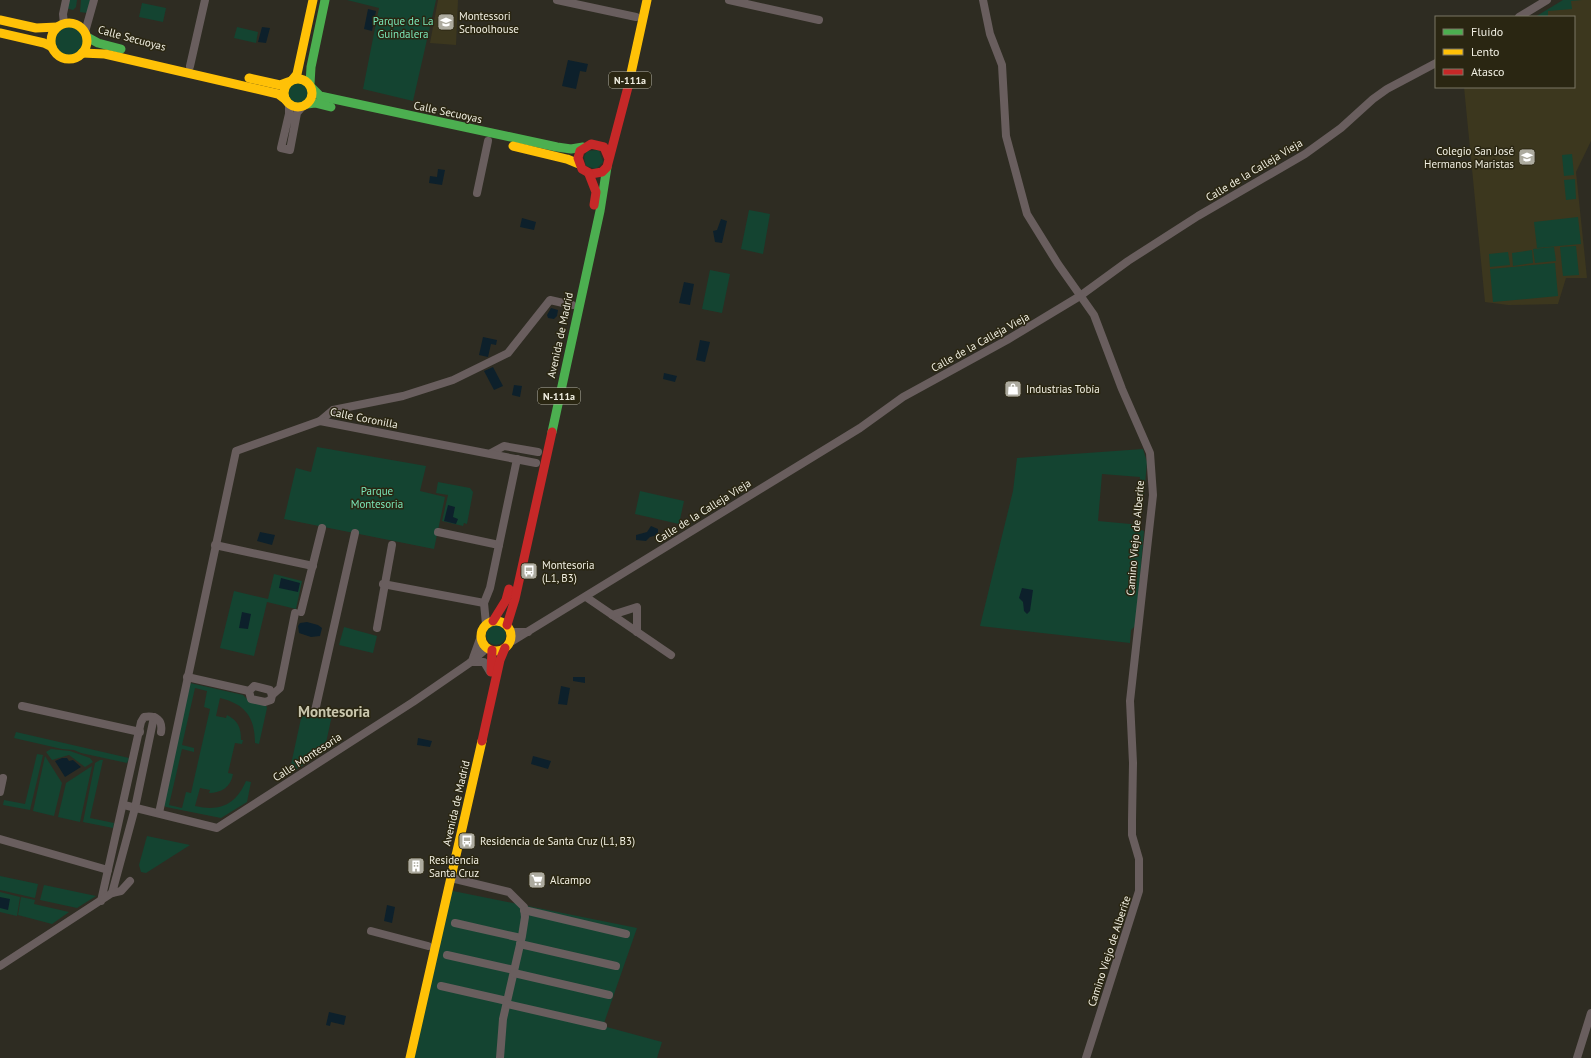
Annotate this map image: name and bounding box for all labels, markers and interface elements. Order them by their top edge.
place label: Montessori Schoolhouse [459,9,519,36]
school or university icon: Montessori Schoolhouse [436,12,456,32]
park label: Parque de La Guindalera [373,14,433,41]
legend [1435,16,1575,88]
street label: Calle Secuoyas [97,22,168,54]
text: Fluido [1471,24,1503,39]
text: Lento [1471,44,1500,59]
text: Atasco [1471,64,1504,79]
road number: N-111a [609,72,651,88]
street label: Calle Secuoyas [412,98,484,126]
street label: Calle de la Calleja Vieja [1203,136,1305,204]
place label: Colegio San José Hermanos Maristas [1424,144,1514,171]
school or university icon: Colegio San José Hermanos Maristas [1517,147,1537,167]
street label: Avenida de Madrid [544,291,576,379]
street label: Calle de la Calleja Vieja [928,309,1032,375]
shop icon: Industrias Tobía [1003,379,1023,399]
place label: Industrias Tobía [1026,382,1100,396]
road number: N-111a [538,388,580,404]
street label: Calle Coronilla [329,405,399,431]
street label: Calle de la Calleja Vieja [653,476,753,546]
street label: Camino Viejo de Alberite [1123,479,1147,596]
park label: Parque Montesoria [351,484,403,511]
place label: Montesoria (L1, B3) [542,558,594,585]
bus stop icon: Montesoria (L1, B3) [519,561,539,581]
district label: Montesoria [298,702,370,721]
street label: Calle Montesoria [270,730,344,784]
street label: Avenida de Madrid [439,759,473,847]
bus stop icon: Residencia de Santa Cruz (L1, B3) [457,831,477,851]
place label: Residencia de Santa Cruz (L1, B3) [480,834,635,848]
place label: Residencia Santa Cruz [429,853,479,880]
building icon: Residencia Santa Cruz [406,856,426,876]
supermarket icon: Alcampo [527,870,547,890]
place label: Alcampo [550,873,591,887]
street label: Camino Viejo de Alberite [1084,893,1134,1008]

